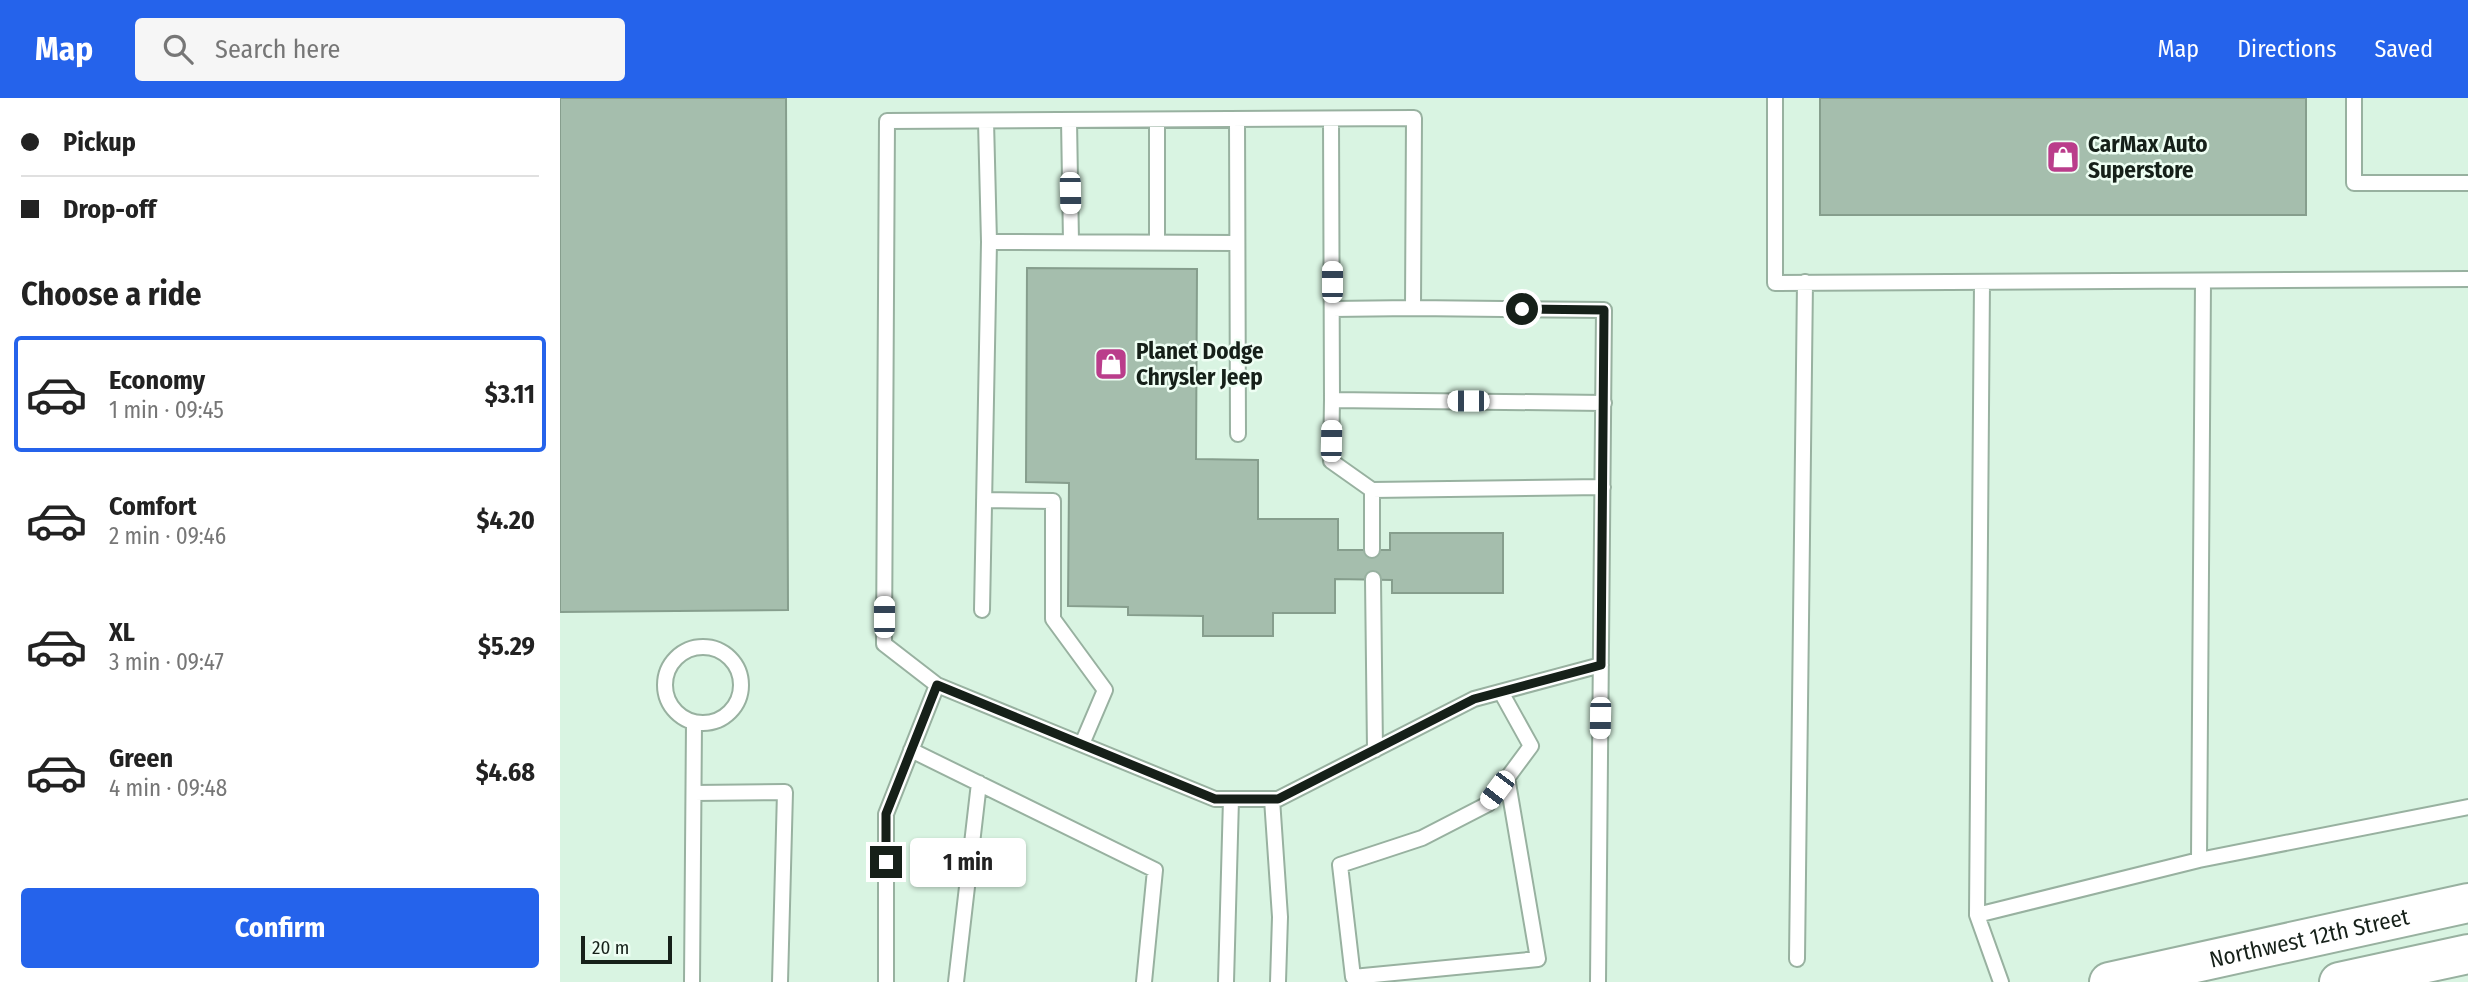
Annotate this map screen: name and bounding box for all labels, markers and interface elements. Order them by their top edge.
search box [135,18,625,81]
text: Map [35,29,93,69]
icon: search [159,30,197,68]
text: Search here [215,34,340,65]
text: Map [2158,35,2199,63]
text: Directions [2237,35,2336,63]
text: Saved [2374,35,2433,63]
text: Pickup [63,127,136,158]
place label: CarMax Auto Superstore [2088,130,2208,184]
shop icon: CarMax Auto Superstore [2044,138,2082,176]
car [1060,172,1081,214]
text: Drop-off [63,194,156,225]
car [1322,261,1343,303]
text: Choose a ride [21,275,202,313]
route start [1506,293,1538,325]
place label: Planet Dodge Chrysler Jeep [1136,337,1264,391]
shop icon: Planet Dodge Chrysler Jeep [1092,345,1130,383]
icon: car [25,363,88,426]
text: Economy [109,365,205,396]
text: $3.11 [485,379,535,410]
car [1448,391,1490,412]
text: 1 min · 09:45 [109,396,224,424]
car [1321,420,1342,462]
icon: car [25,489,88,552]
text: Comfort [109,491,197,522]
text: $4.20 [476,505,535,536]
text: 2 min · 09:46 [109,522,226,550]
car [874,596,895,638]
icon: car [25,615,88,678]
text: XL [109,617,135,648]
text: $5.29 [478,631,535,662]
text: 3 min · 09:47 [109,648,224,676]
car [1590,697,1611,739]
icon: car [25,741,88,804]
text: Green [109,743,173,774]
text: $4.68 [476,757,535,788]
car [1476,767,1519,813]
text: 4 min · 09:48 [109,774,227,802]
callout: 1 min [910,838,1026,886]
route end [870,846,902,878]
text: 1 min [943,848,993,876]
button: Confirm [21,888,539,968]
street label: Northwest 12th Street [2207,902,2412,974]
scale bar [581,933,672,965]
text: 20 m [592,936,629,959]

